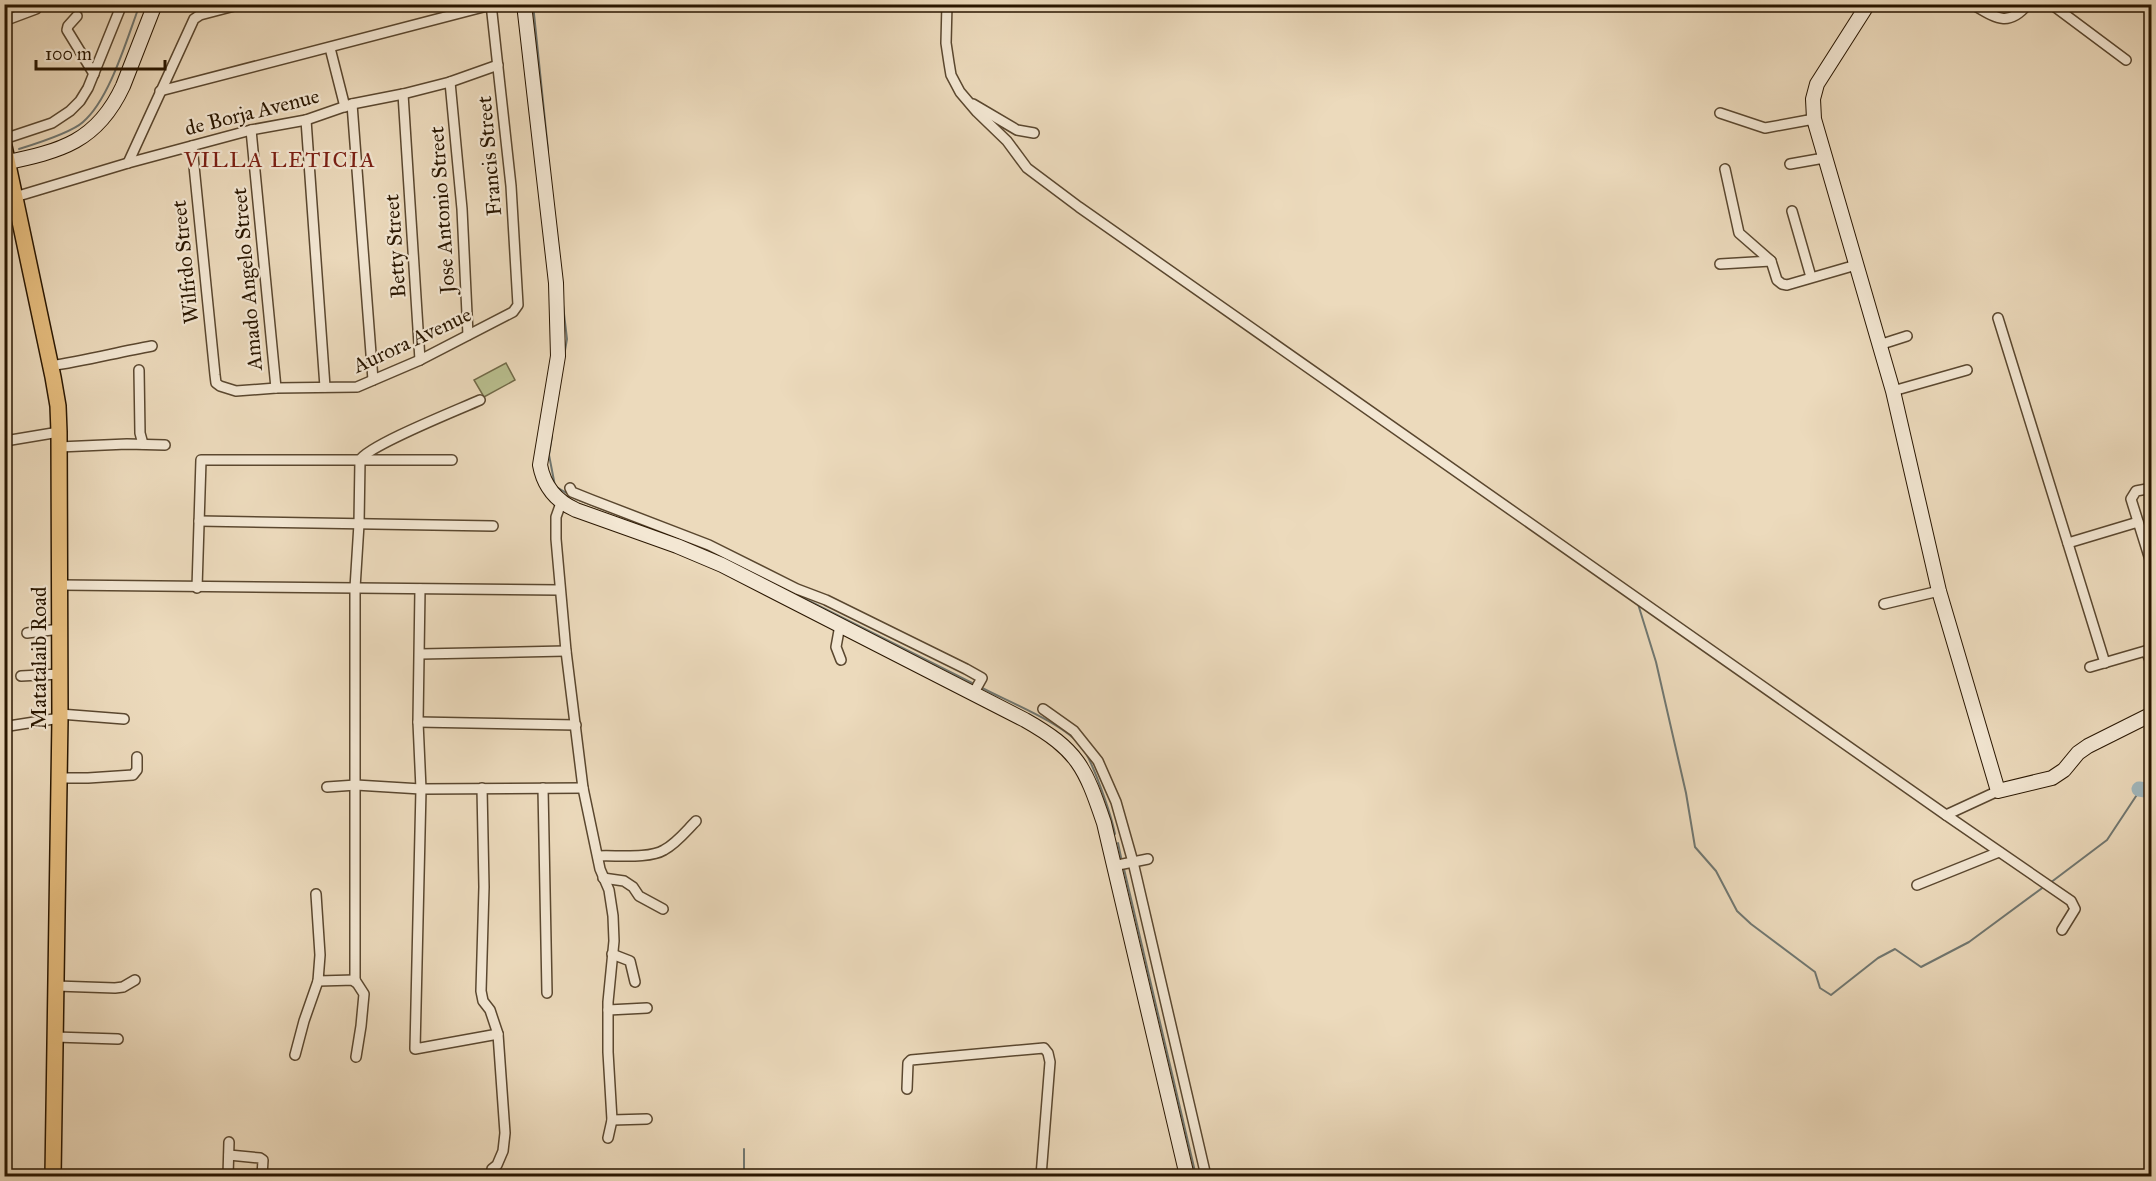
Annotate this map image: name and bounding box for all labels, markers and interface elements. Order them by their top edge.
scale bar [36,33,165,71]
text: 100 m [45,43,92,65]
street label: de Borja Avenue [182,83,322,141]
street label: Francis Street [471,94,507,217]
street label: Jose Antonio Street [423,125,461,297]
district label: VILLA LETICIA [183,146,376,173]
street label: Amado Angelo Street [226,186,268,373]
street label: Betty Street [378,193,412,299]
street label: Wilfrdo Street [166,198,204,325]
street label: Aurora Avenue [348,301,476,379]
street label: Matatalaib Road [26,586,52,729]

